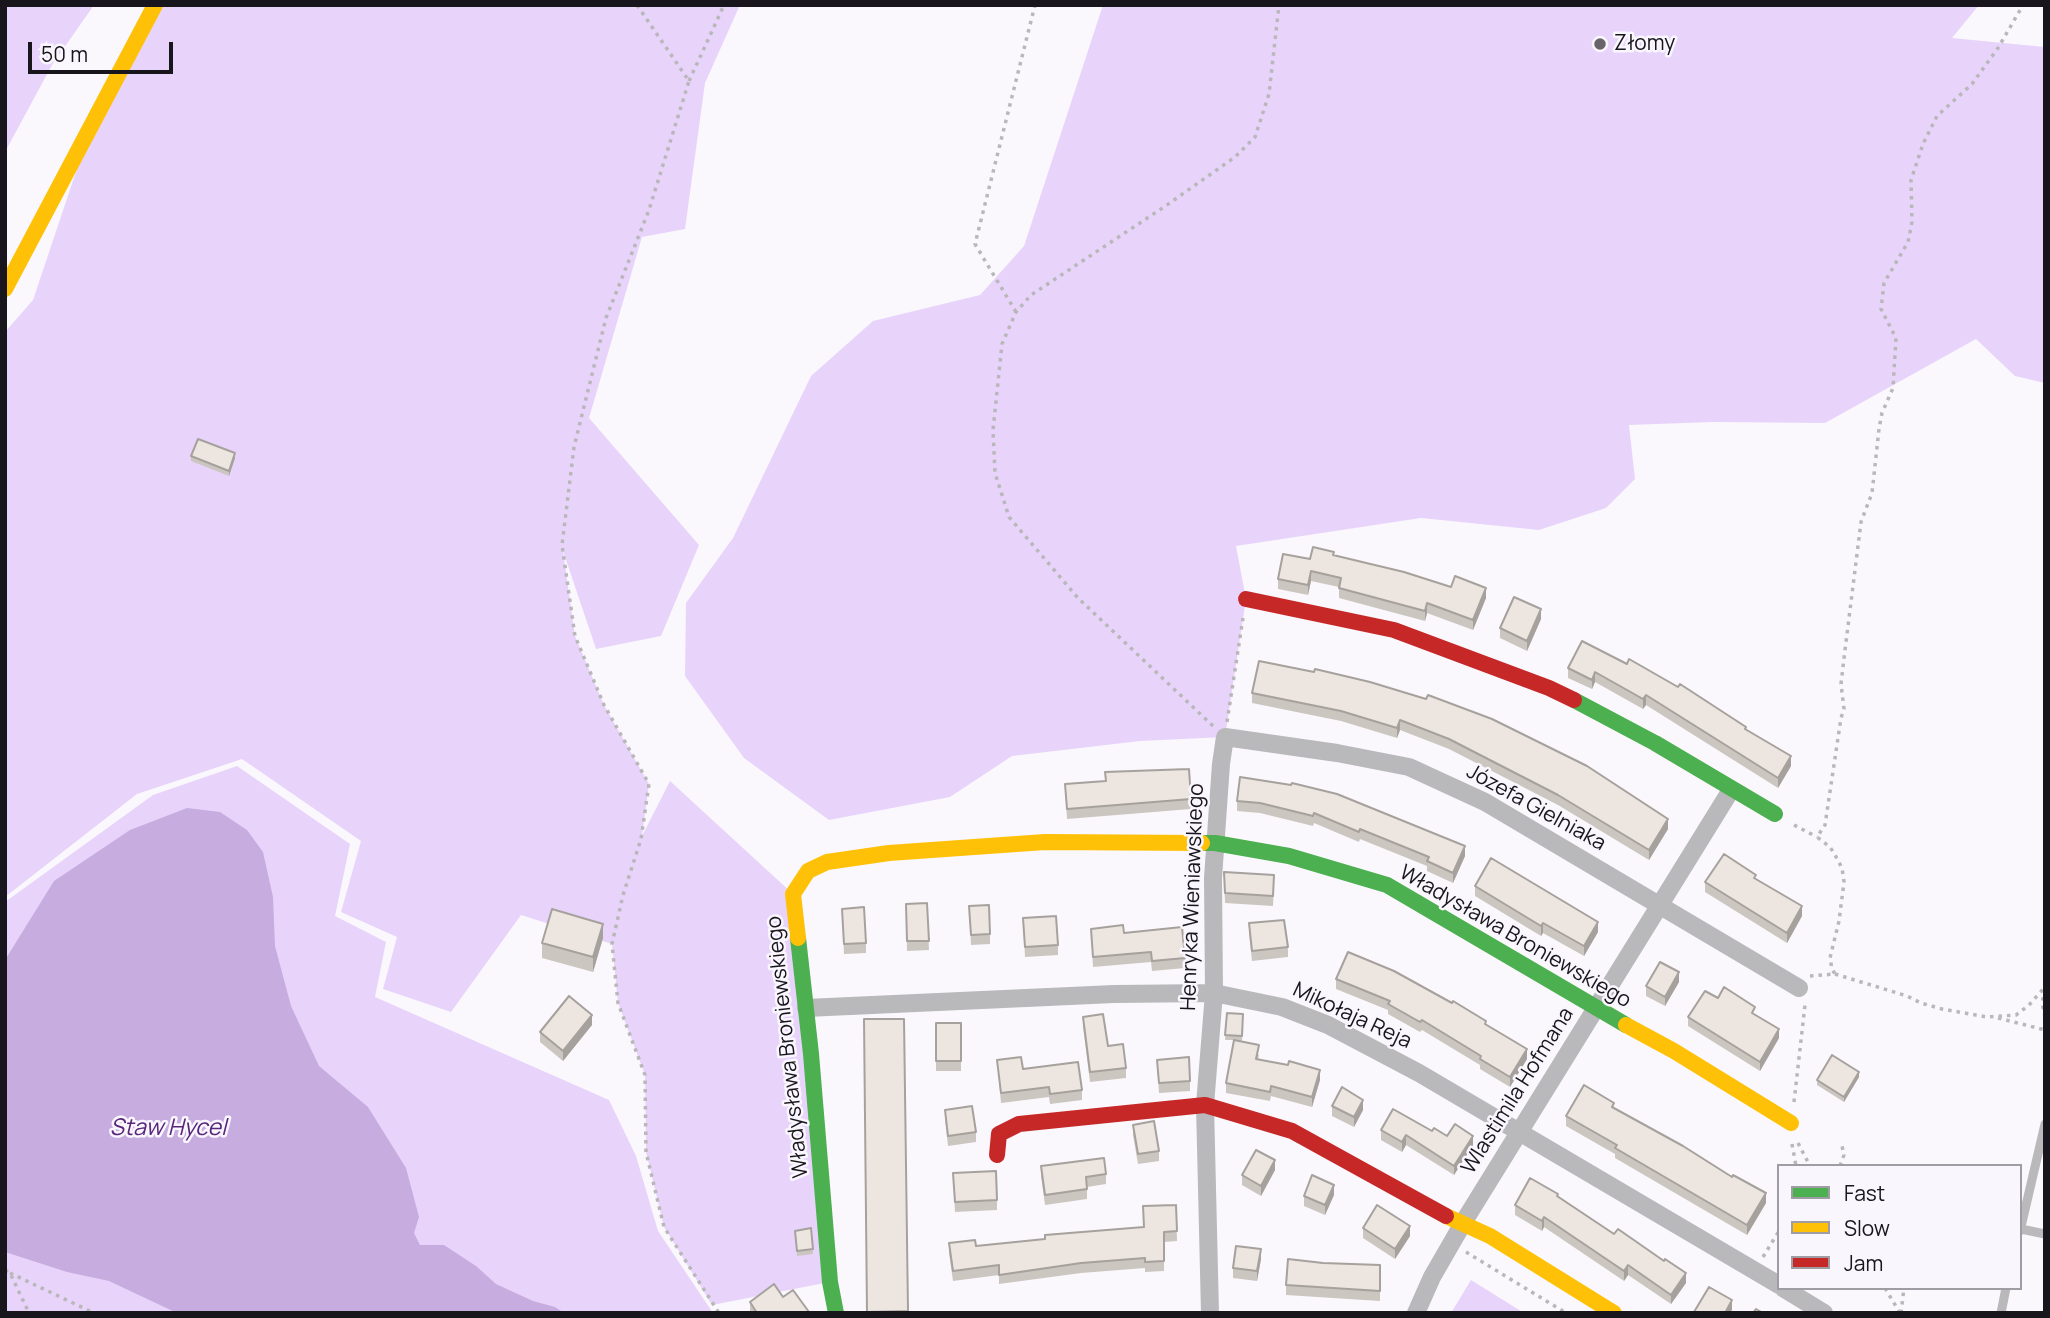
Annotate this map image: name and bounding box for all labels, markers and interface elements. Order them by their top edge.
scale bar [32,28,177,72]
place label: Złomy [1614,31,1675,57]
marker: Złomy [1592,36,1608,52]
text: 50 m [41,40,88,68]
street label: Józefa Gielniaka [1462,759,1610,857]
street label: Henryka Wieniawskiego [1176,783,1210,1011]
street label: Władysława Broniewskiego [1395,860,1635,1014]
street label: Władysława Broniewskiego [762,915,814,1179]
street label: Mikołaja Reja [1289,978,1415,1054]
street label: Wlastimila Hofmana [1457,1003,1579,1179]
water label: Staw Hycel [110,1115,226,1143]
legend [1777,1164,2022,1290]
text: Fast [1844,1179,1885,1207]
text: Slow [1844,1214,1890,1242]
text: Jam [1844,1249,1883,1277]

